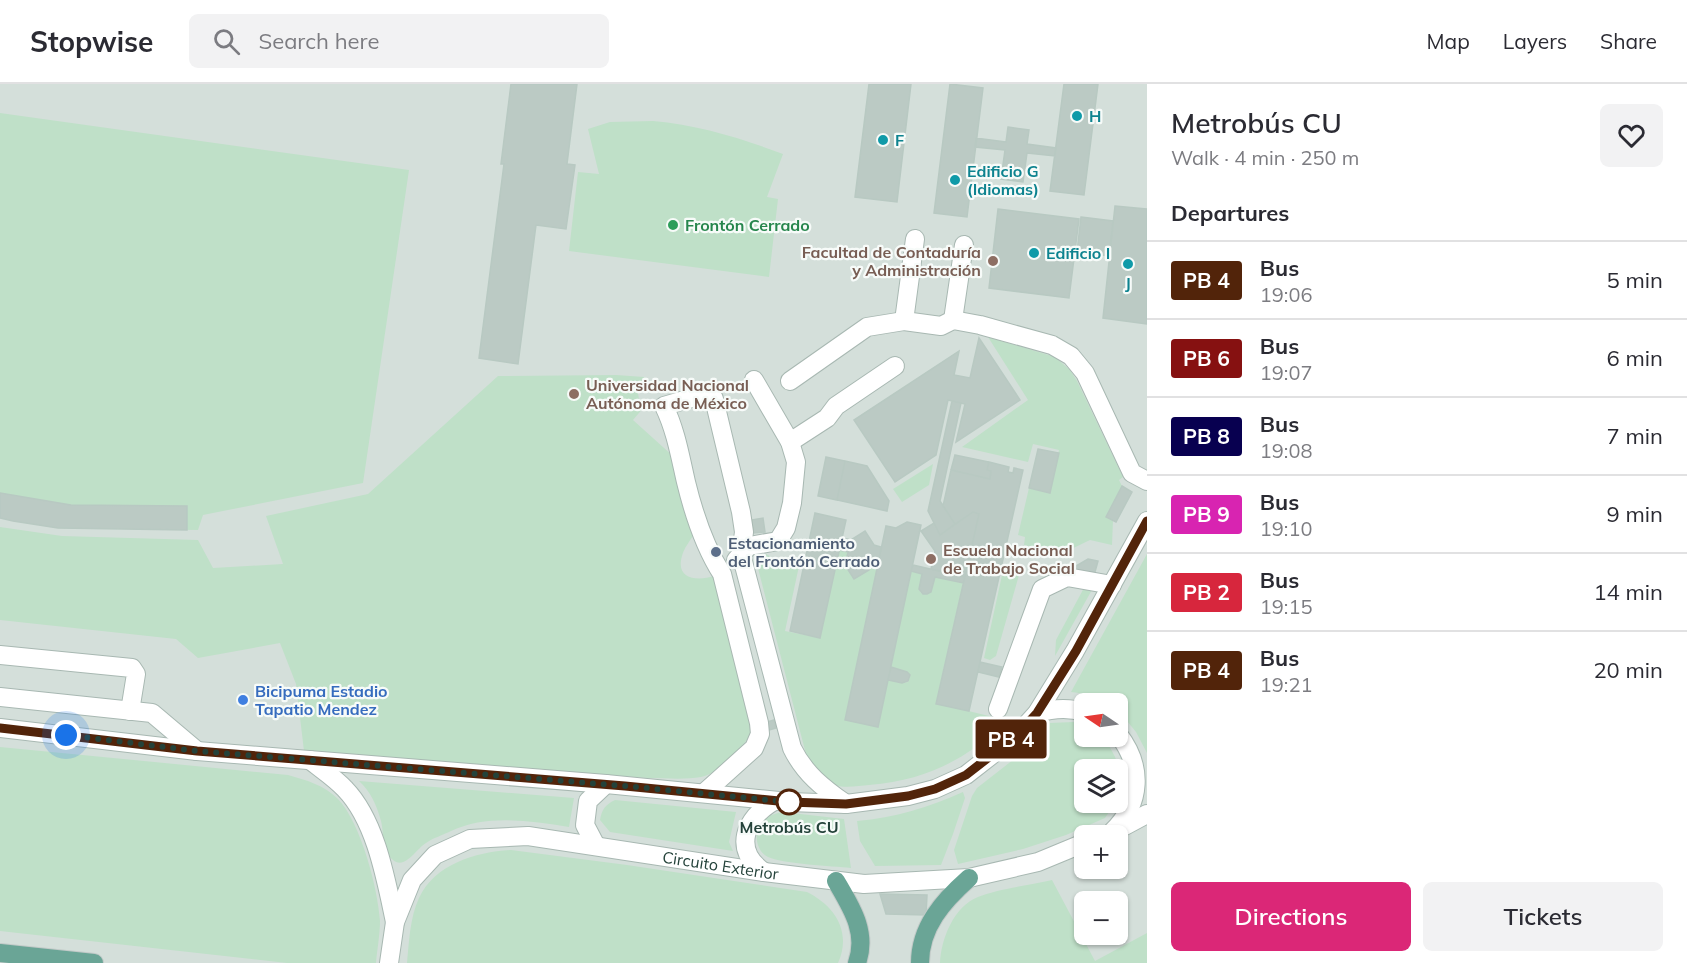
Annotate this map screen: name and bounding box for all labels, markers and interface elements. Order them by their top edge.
search box [189,14,609,68]
text: Stopwise [30,24,153,59]
icon: search [210,25,243,58]
text: Search here [258,27,379,55]
text: Map [1427,28,1470,54]
text: Layers [1503,28,1567,54]
text: Share [1600,28,1657,54]
button: heart [1600,104,1663,167]
text: Metrobús CU [1171,105,1342,140]
place label: H [1089,106,1101,126]
marker: H [1070,109,1084,123]
place label: F [895,130,904,150]
marker: F [876,133,890,147]
text: Walk · 4 min · 250 m [1171,145,1359,170]
place label: Edificio G (Idiomas) [967,161,1039,199]
marker: Edificio G (Idiomas) [948,173,962,187]
text: Departures [1171,199,1289,227]
place label: Frontón Cerrado [685,215,810,235]
marker: Frontón Cerrado [666,218,680,232]
place label: Facultad de Contaduría y Administración [802,242,981,280]
place label: Edificio I [1046,243,1110,263]
marker: Edificio I [1027,246,1041,260]
marker: Facultad de Contaduría y Administración [986,254,1000,268]
text: Bus [1260,254,1299,282]
marker: J [1121,257,1135,271]
text: 5 min [1607,266,1663,294]
text: PB 4 [1183,267,1230,293]
place label: J [1125,273,1131,293]
text: 19:06 [1260,282,1312,307]
text: Bus [1260,332,1299,360]
text: 6 min [1607,344,1663,372]
text: PB 6 [1183,345,1230,371]
text: 19:07 [1260,360,1312,385]
place label: Universidad Nacional Autónoma de México [586,375,749,413]
marker: Universidad Nacional Autónoma de México [567,387,581,401]
text: Bus [1260,410,1299,438]
text: 7 min [1607,422,1663,450]
text: PB 8 [1183,423,1230,449]
text: 19:08 [1260,438,1312,463]
text: Bus [1260,488,1299,516]
text: 9 min [1607,500,1663,528]
text: PB 9 [1183,501,1230,527]
text: 19:10 [1260,516,1312,541]
place label: Estacionamiento del Frontón Cerrado [728,533,880,571]
place label: Escuela Nacional de Trabajo Social [943,540,1075,578]
marker: Estacionamiento del Frontón Cerrado [709,545,723,559]
marker: Escuela Nacional de Trabajo Social [924,552,938,566]
text: Bus [1260,566,1299,594]
text: 14 min [1593,578,1663,606]
text: PB 2 [1183,579,1230,605]
text: 19:15 [1260,594,1312,619]
text: Bus [1260,644,1299,672]
text: 20 min [1593,656,1663,684]
text: PB 4 [1183,657,1230,683]
text: 19:21 [1260,672,1312,697]
place label: Bicipuma Estadio Tapatio Mendez [255,681,388,719]
marker: Bicipuma Estadio Tapatio Mendez [236,693,250,707]
north arrow [1074,693,1128,747]
map controls [1074,693,1128,945]
your location [51,720,81,750]
line badge: PB 4 [969,720,1053,758]
text: PB 4 [988,726,1034,752]
button: layers [1074,759,1128,813]
marker: Metrobús CU [776,789,802,815]
place label: Metrobús CU [739,817,839,837]
button: + [1074,825,1128,879]
street label: Circuito Exterior [661,847,780,884]
button: Directions [1171,882,1411,951]
button: Tickets [1423,882,1663,951]
button: − [1074,891,1128,945]

